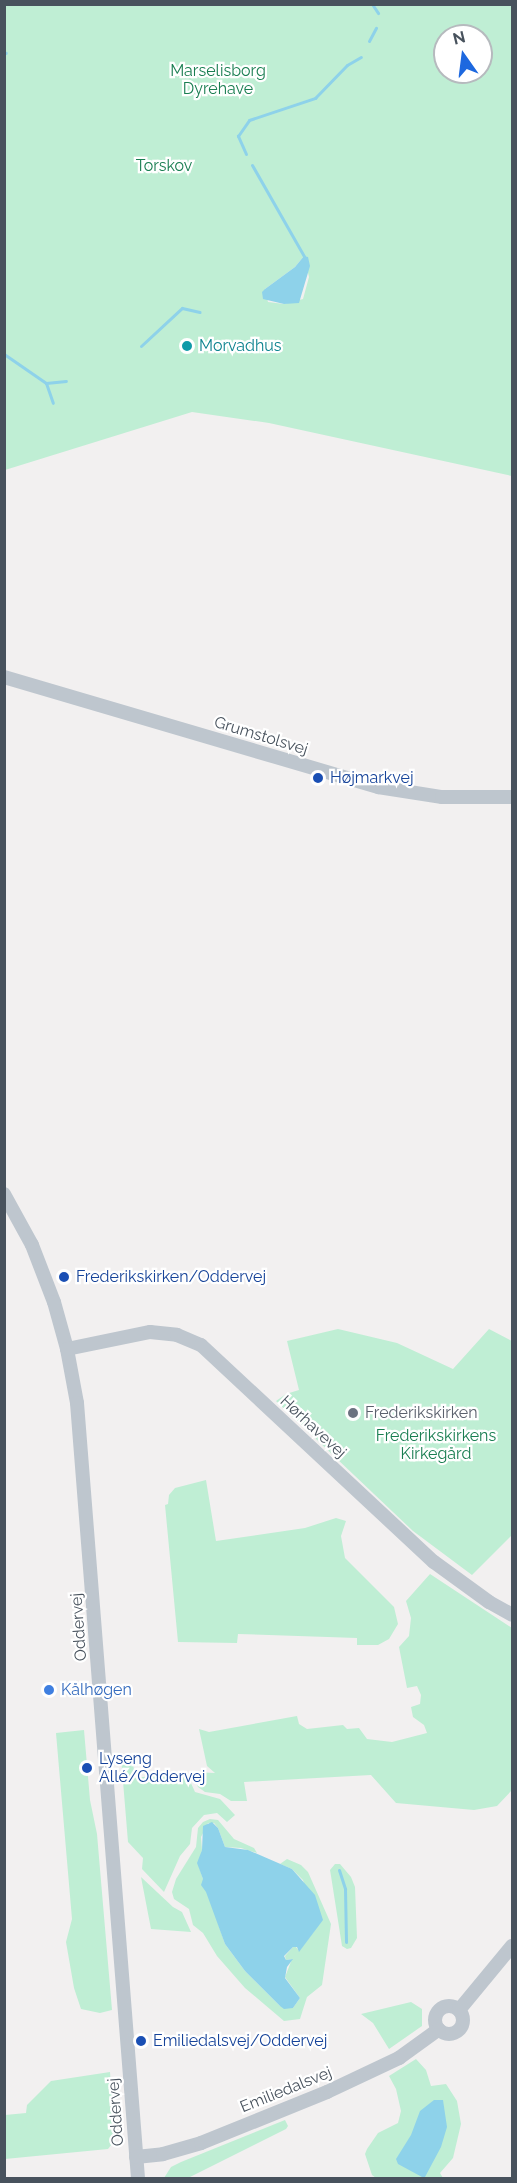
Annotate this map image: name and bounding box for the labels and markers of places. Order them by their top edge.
place label: Morvadhus [199,336,282,356]
marker: Morvadhus [180,339,194,353]
place label: Højmarkvej [330,768,414,788]
marker: Højmarkvej [311,771,325,785]
place label: Frederikskirken/Oddervej [76,1267,266,1287]
marker: Frederikskirken/Oddervej [57,1270,71,1284]
place label: Frederikskirken [365,1403,478,1423]
marker: Frederikskirken [346,1406,360,1420]
place label: Kålhøgen [61,1680,132,1700]
marker: Kålhøgen [42,1683,56,1697]
place label: Lyseng Allé/Oddervej [99,1749,205,1787]
marker: Lyseng Allé/Oddervej [80,1761,94,1775]
place label: Emiliedalsvej/Oddervej [153,2031,327,2051]
marker: Emiliedalsvej/Oddervej [134,2034,148,2048]

